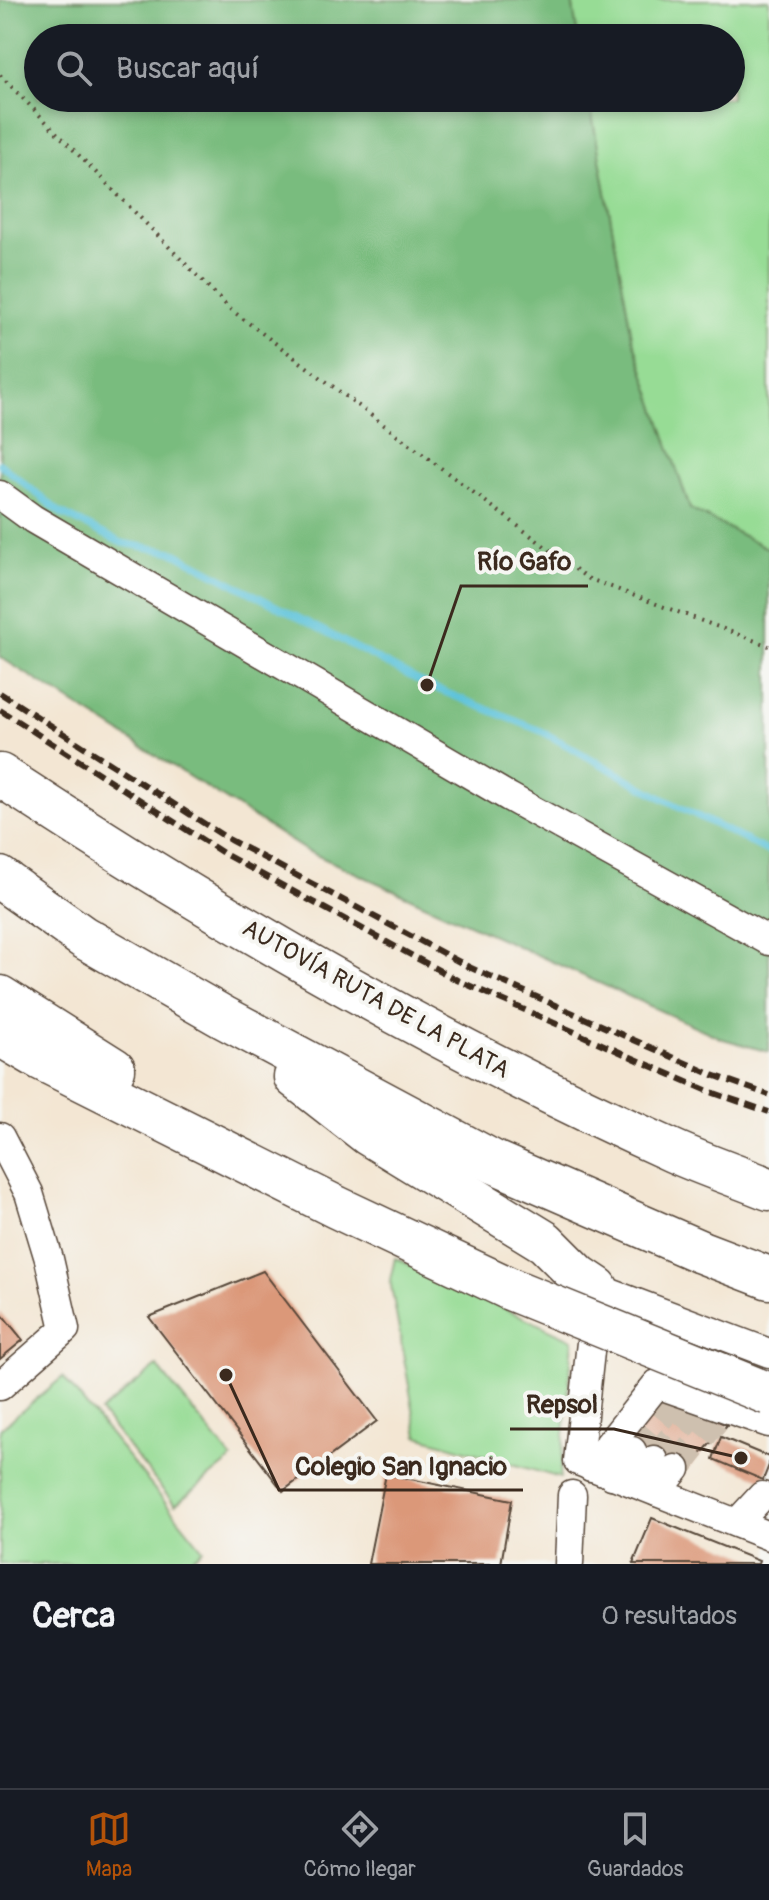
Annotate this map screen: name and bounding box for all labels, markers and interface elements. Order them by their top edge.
search box [24,24,745,112]
icon: search [52,46,96,90]
text: Buscar aquí [116,50,259,87]
callout: Río Gafo [461,536,588,586]
text: Río Gafo [477,546,571,578]
street label: AUTOVÍA RUTA DE LA PLATA [237,913,515,1085]
callout: Repsol [510,1379,614,1429]
text: Repsol [526,1389,598,1421]
callout: Colegio San Ignacio [279,1440,523,1490]
text: Colegio San Ignacio [295,1451,507,1483]
text: Cerca [32,1595,115,1638]
text: 0 resultados [601,1600,737,1632]
tab: Mapa [86,1807,132,1883]
tab: Cómo llegar [304,1807,416,1883]
tab: Guardados [587,1807,683,1883]

